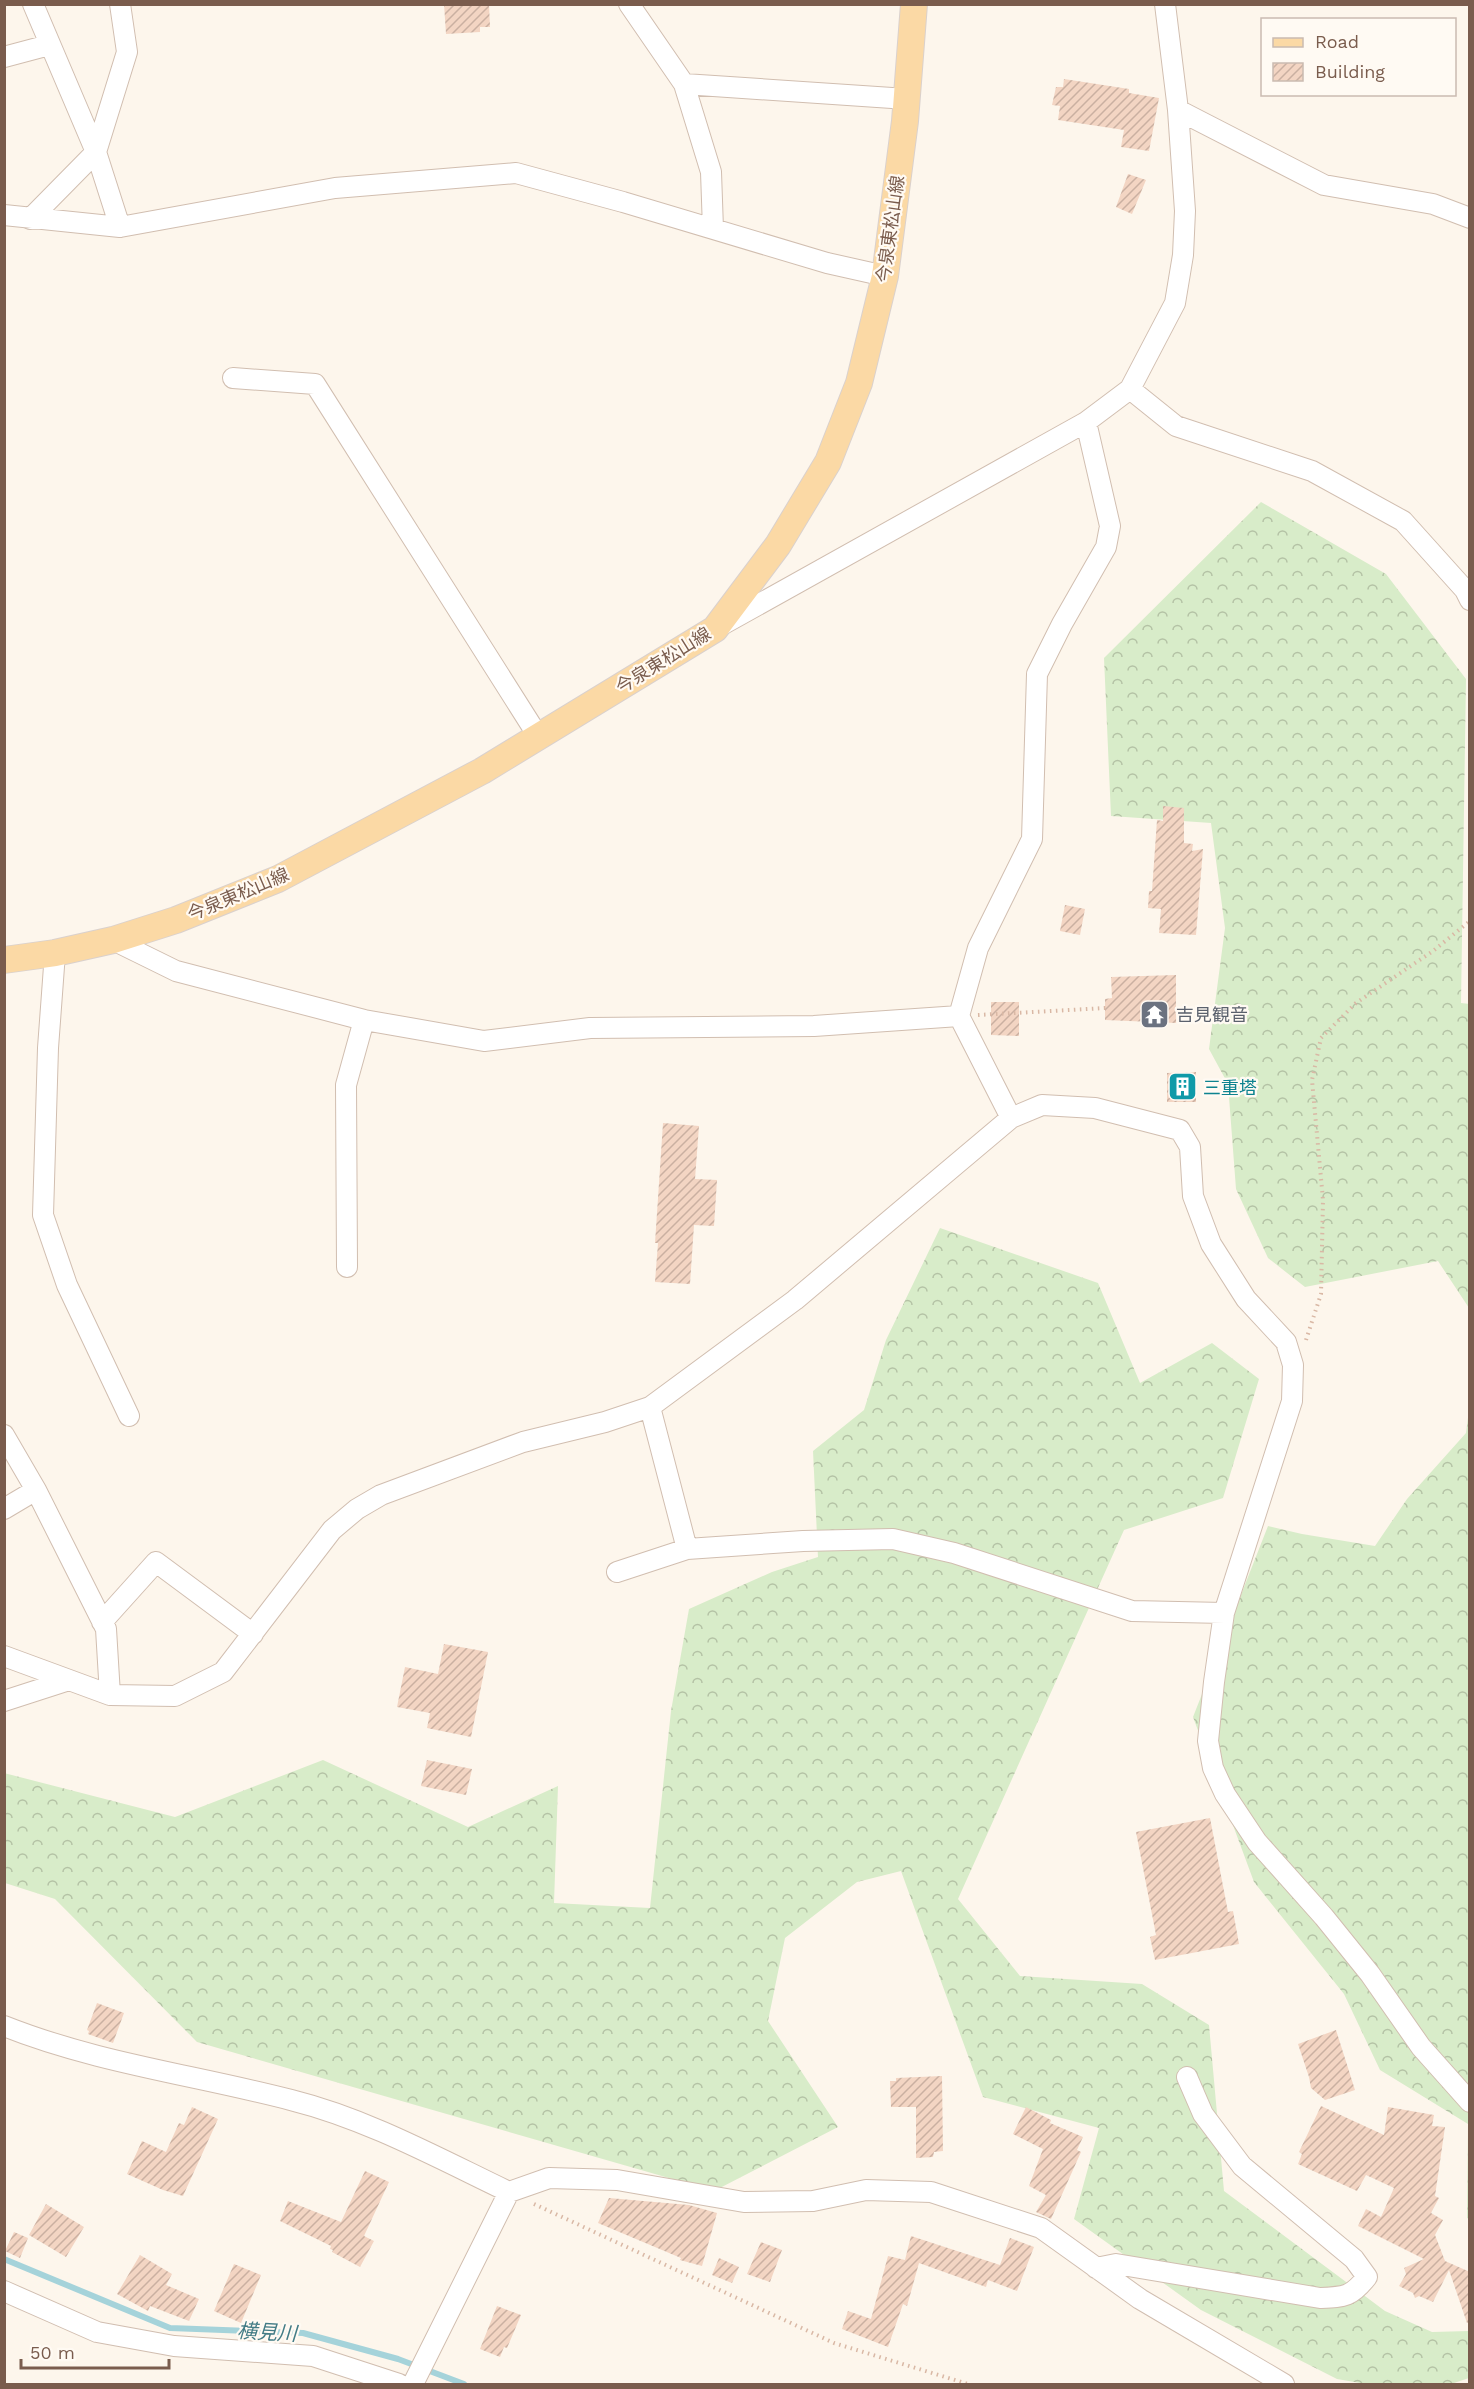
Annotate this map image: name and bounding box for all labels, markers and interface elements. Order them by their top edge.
legend [1261,18,1456,96]
text: Road [1315,31,1359,52]
text: Building [1315,61,1385,82]
street label: 今泉東松山線 [872,174,908,284]
street label: 今泉東松山線 [612,622,714,698]
street label: 今泉東松山線 [184,863,292,925]
temple icon: 吉見観音 [1139,998,1171,1030]
place label: 吉見観音 [1176,1004,1248,1025]
building icon: 三重塔 [1166,1071,1198,1103]
place label: 三重塔 [1203,1077,1257,1098]
water label: 横見川 [236,2318,300,2346]
scale bar [21,2332,170,2370]
text: 50 m [30,2342,75,2363]

